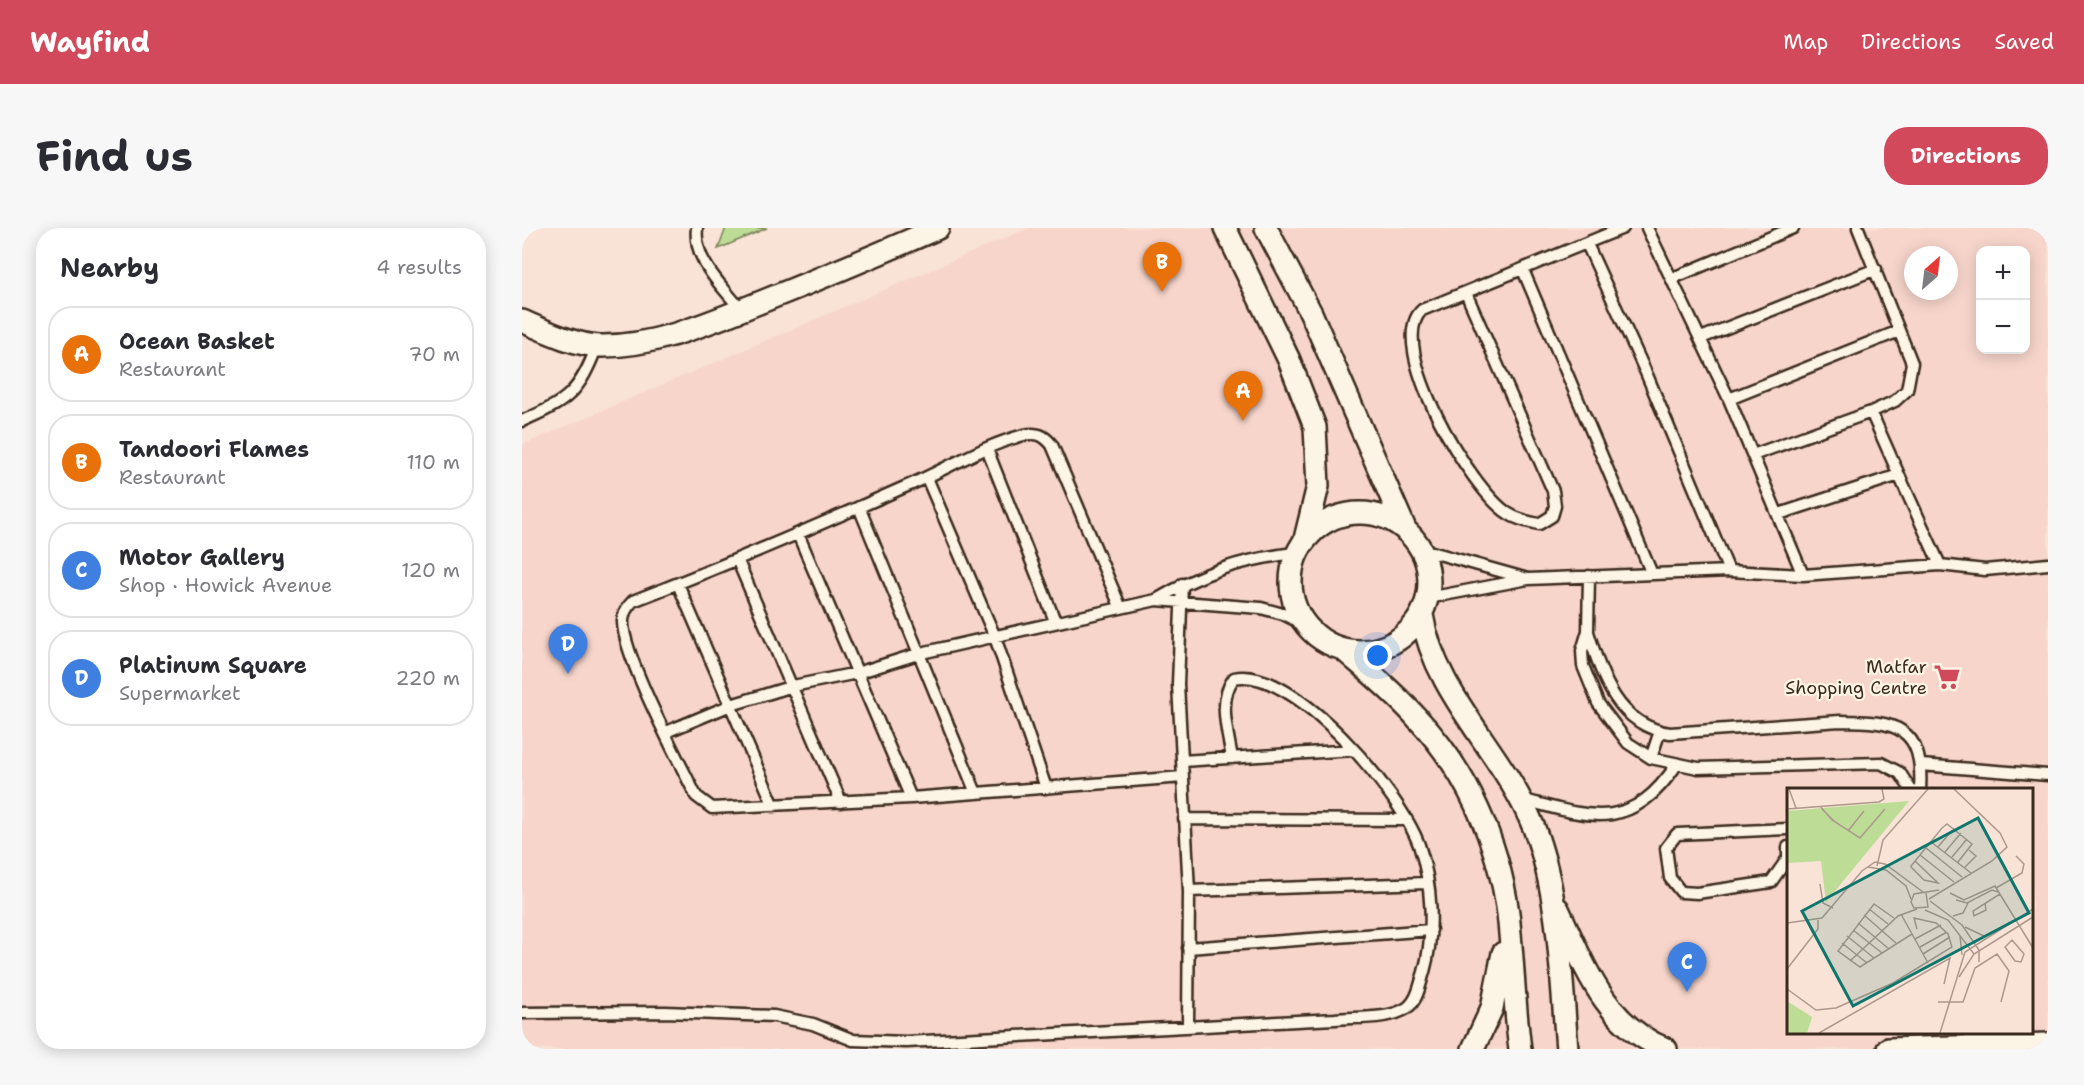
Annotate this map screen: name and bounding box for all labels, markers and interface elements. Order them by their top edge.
text: Wayfind [30,23,150,61]
text: Map [1783,28,1828,56]
text: Directions [1861,28,1961,56]
text: Saved [1994,28,2054,56]
button: Directions [1884,127,2048,185]
text: Find us [36,128,193,184]
pin: B [1142,242,1182,292]
north arrow [1904,246,1958,300]
map controls [1976,246,2030,354]
button: + [1976,246,2030,300]
text: Nearby [60,250,159,285]
text: 4 results [376,254,462,280]
button: − [1976,300,2030,354]
text: Ocean Basket [119,327,275,356]
text: A [74,341,89,367]
text: 70 m [408,341,460,367]
text: Restaurant [119,356,226,382]
pin: A [1224,372,1262,421]
text: Tandoori Flames [119,435,309,464]
text: B [75,449,88,475]
text: 110 m [406,449,460,475]
text: Restaurant [119,464,226,490]
text: Motor Gallery [119,543,285,572]
text: C [75,557,88,583]
text: 120 m [401,557,460,583]
text: Shop · Howick Avenue [119,572,332,598]
pin: D [548,624,588,674]
your location [1363,641,1392,670]
text: Platinum Square [119,651,307,680]
place label: Matfar Shopping Centre [1785,655,1927,700]
supermarket icon: Matfar Shopping Centre [1932,662,1962,692]
text: D [74,665,89,691]
text: 220 m [396,665,460,691]
text: Supermarket [119,680,241,706]
inset map [1787,788,2033,1034]
pin: C [1668,942,1706,992]

